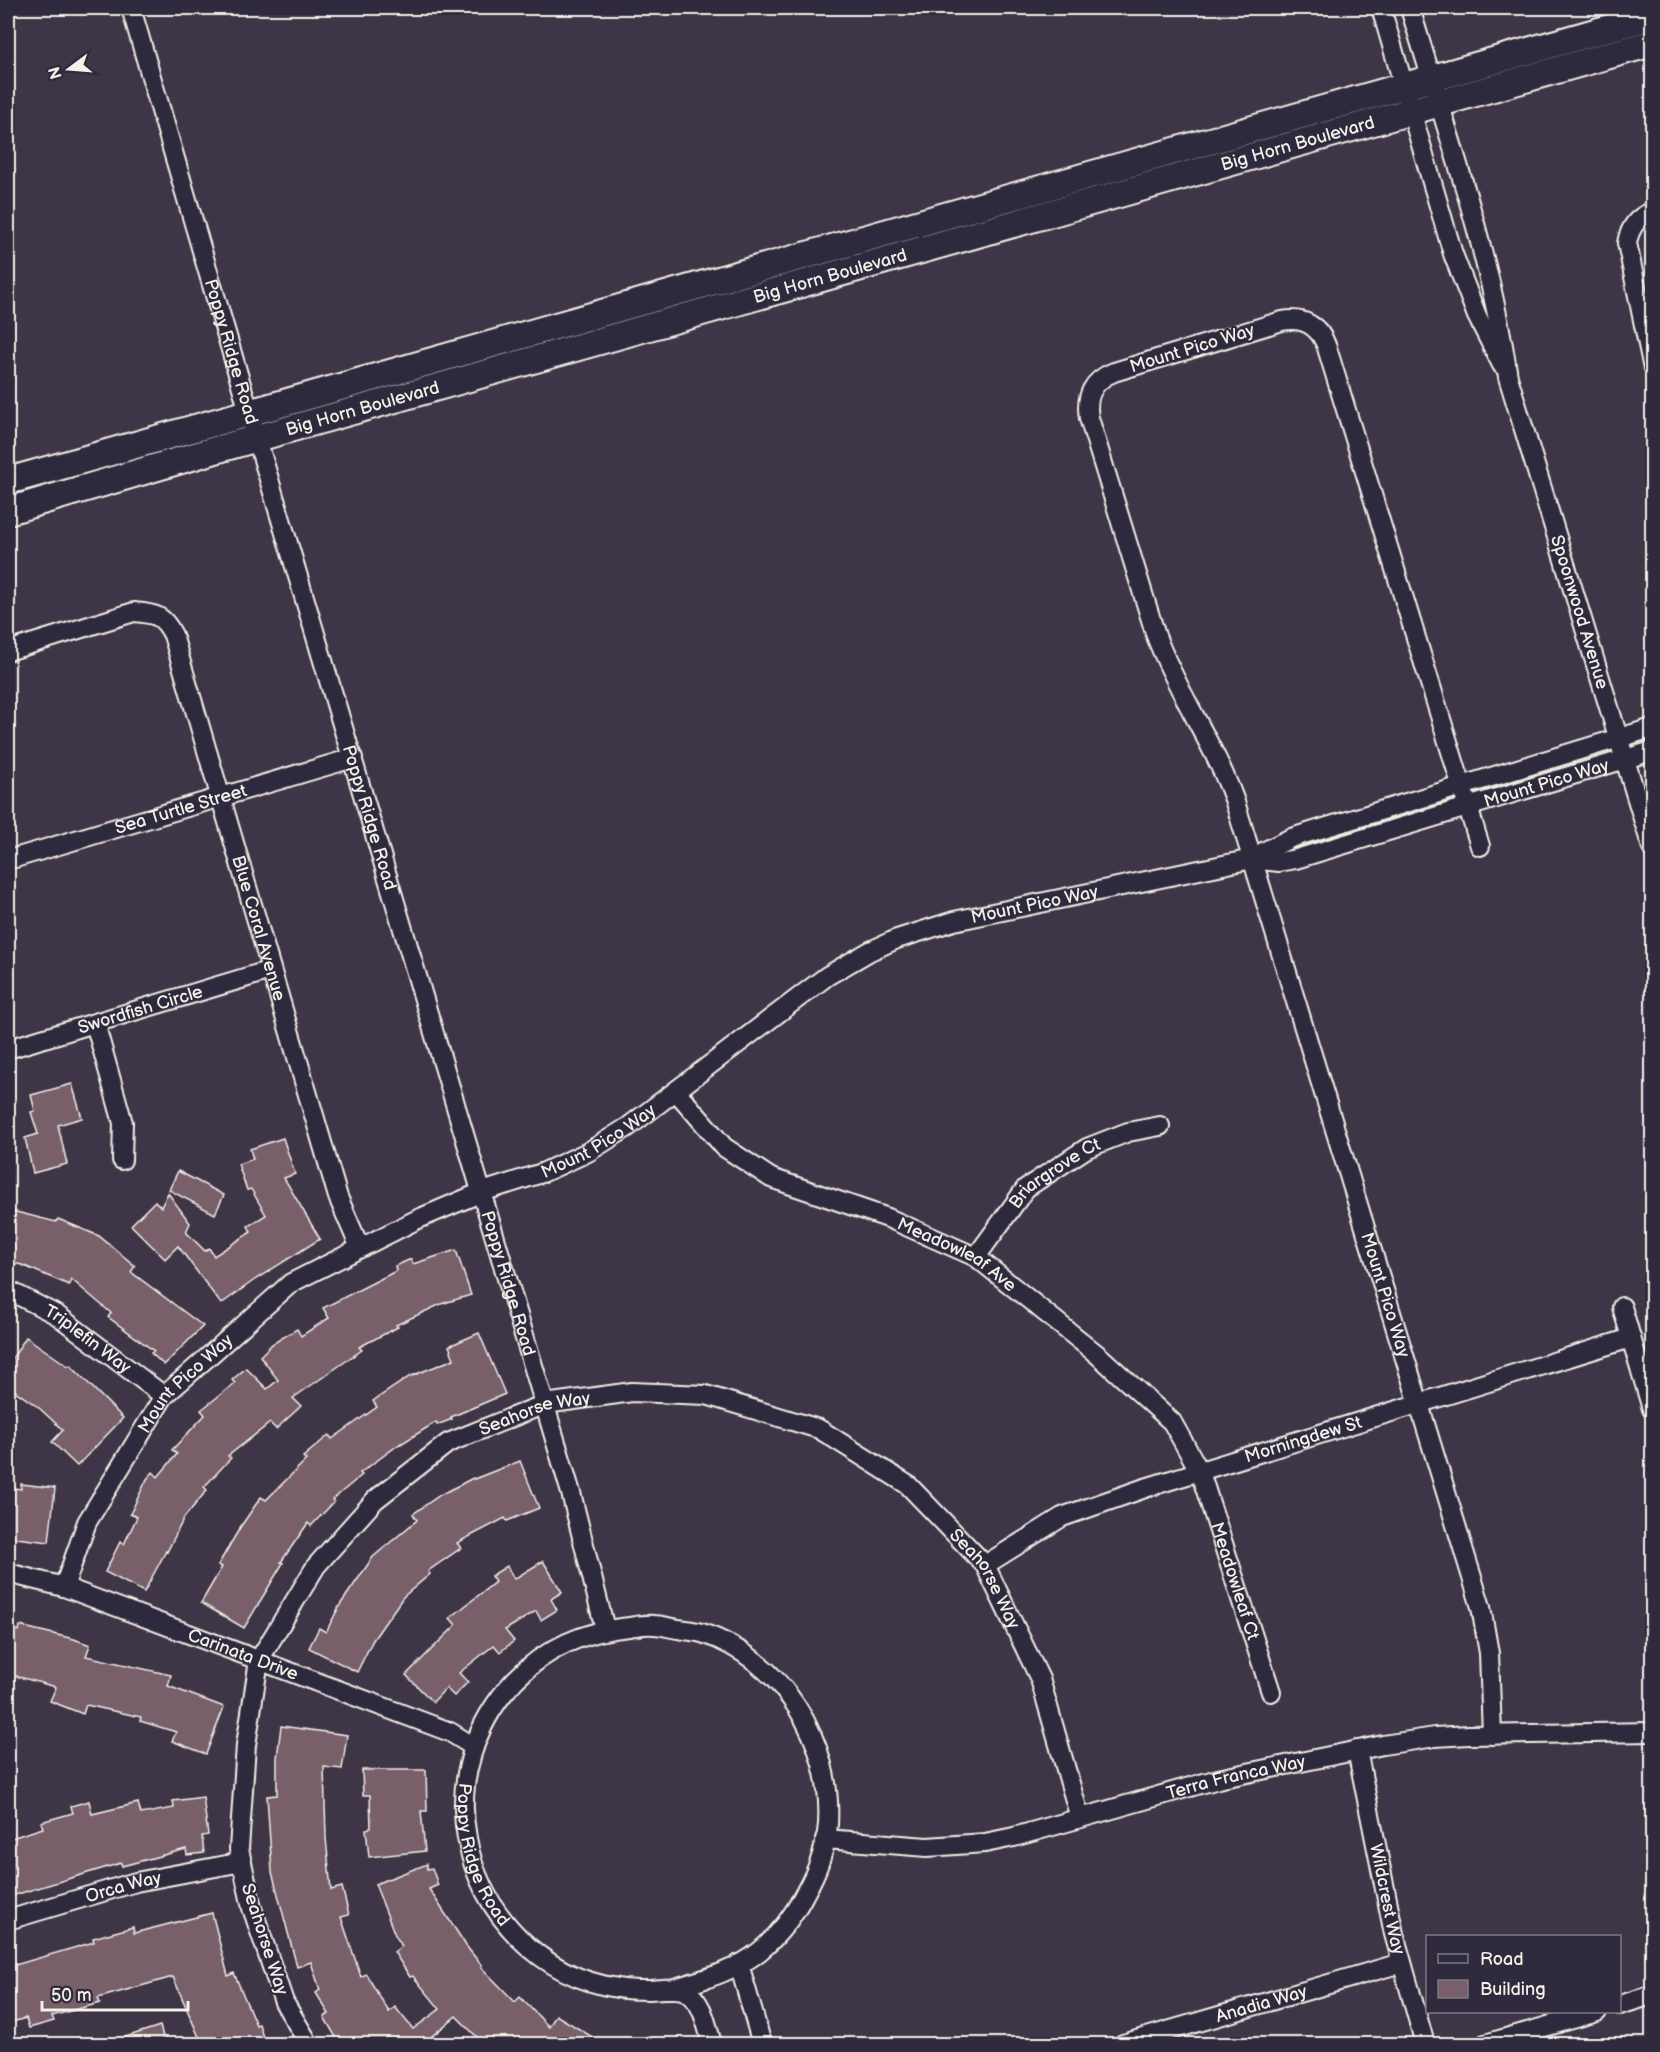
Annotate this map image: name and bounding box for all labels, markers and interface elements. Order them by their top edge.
north arrow [39,39,99,99]
text: N [45,64,67,81]
street label: Big Horn Boulevard [1218,112,1377,176]
street label: Big Horn Boulevard [751,245,909,308]
street label: Poppy Ridge Road [200,277,262,427]
street label: Mount Pico Way [1127,319,1258,377]
street label: Big Horn Boulevard [283,377,442,440]
street label: Spoonwood Avenue [1546,533,1613,692]
street label: Poppy Ridge Road [338,743,401,893]
street label: Mount Pico Way [1481,754,1612,812]
street label: Sea Turtle Street [112,780,250,839]
street label: Blue Coral Avenue [227,853,290,1004]
street label: Mount Pico Way [969,881,1101,928]
street label: Swordfish Circle [75,981,206,1038]
street label: Mount Pico Way [538,1099,661,1183]
street label: Briargrove Ct [1005,1134,1104,1213]
street label: Poppy Ridge Road [477,1208,540,1358]
street label: Meadowleaf Ave [894,1213,1021,1296]
street label: Mount Pico Way [1356,1230,1414,1361]
street label: Triplefin Way [41,1301,136,1379]
street label: Mount Pico Way [134,1329,238,1437]
street label: Seahorse Way [476,1388,592,1440]
street label: Morningdew St [1242,1412,1365,1468]
street label: Meadowleaf Ct [1206,1520,1264,1643]
street label: Seahorse Way [945,1525,1025,1633]
street label: Carinata Drive [185,1624,301,1685]
street label: Terra Franca Way [1164,1751,1308,1804]
street label: Poppy Ridge Road [453,1782,514,1930]
street label: Wildcrest Way [1365,1842,1409,1958]
street label: Orca Way [83,1867,164,1907]
street label: Seahorse Way [237,1881,293,1998]
legend [1426,1935,1621,2013]
text: Road [1480,1949,1524,1970]
scale bar [42,1974,188,2012]
text: Building [1480,1979,1546,2000]
street label: Anadia Way [1213,1981,1310,2027]
text: 50 m [51,1985,92,2006]

